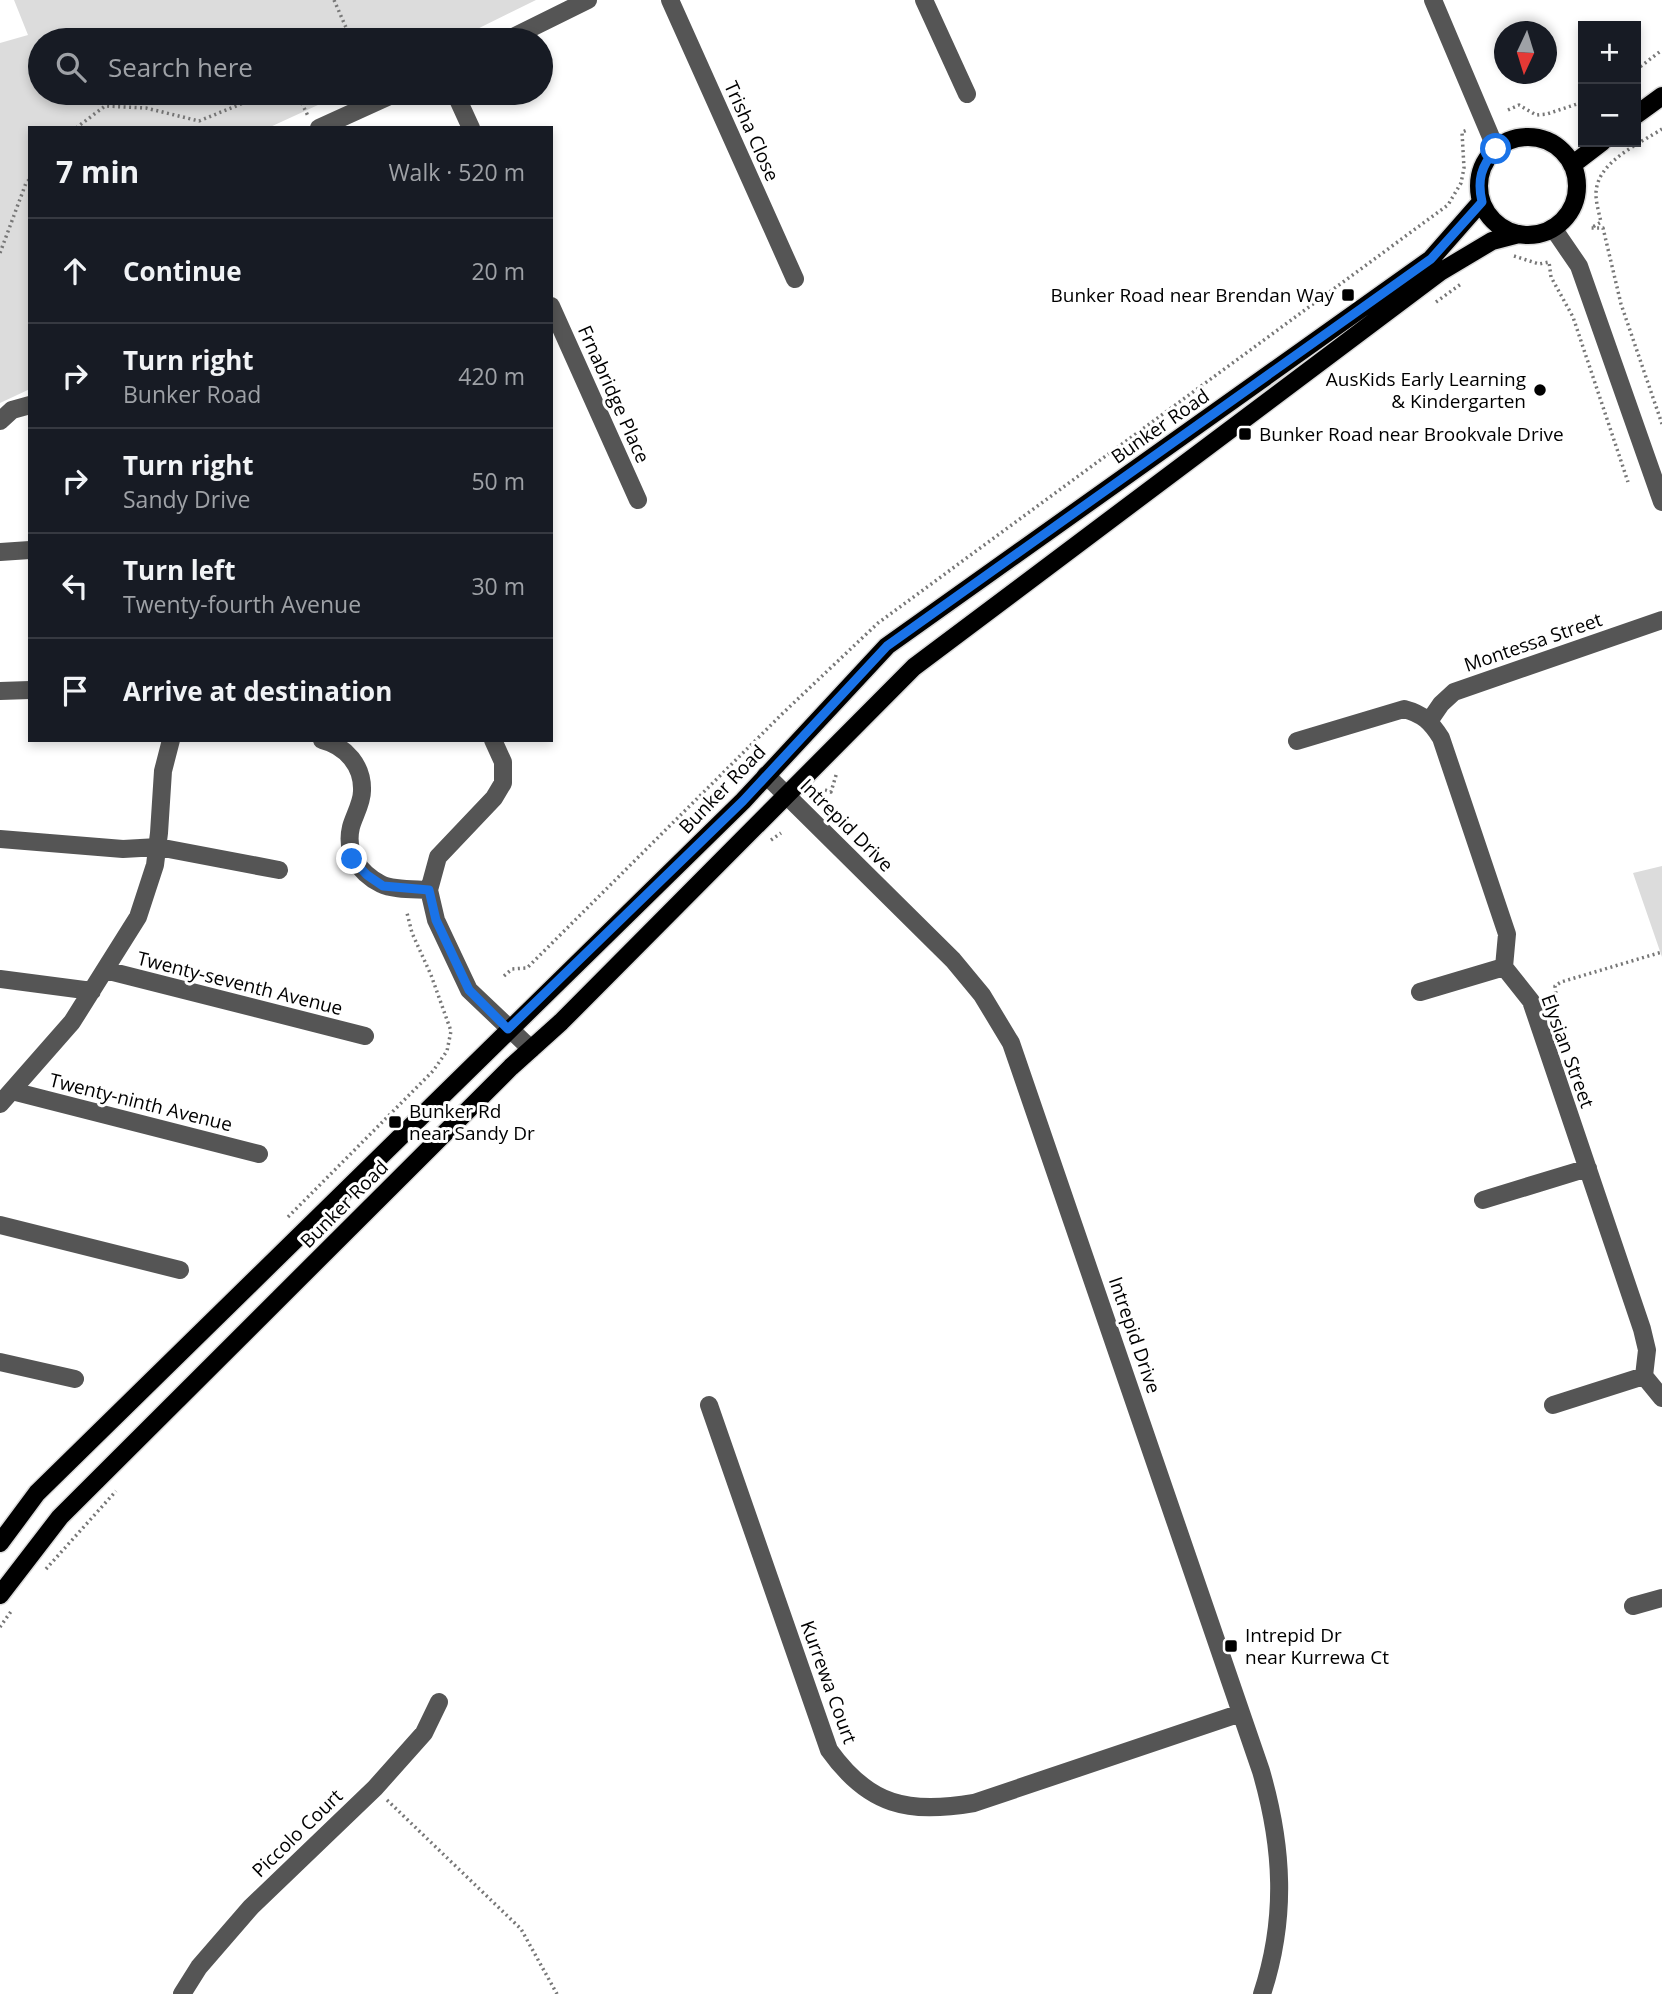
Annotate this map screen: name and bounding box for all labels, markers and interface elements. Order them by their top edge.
north arrow [1494,21,1557,84]
map controls [1578,21,1641,147]
button: + [1578,21,1641,84]
search box [28,28,553,105]
icon: search [52,48,90,86]
text: Search here [108,49,253,85]
street label: Trisha Close [718,77,786,185]
button: − [1578,84,1641,147]
route start [1480,133,1511,164]
text: 7 min [56,151,139,192]
text: Walk · 520 m [388,156,525,188]
icon: ahead [56,252,94,290]
text: Continue [123,253,242,289]
text: 20 m [471,255,525,287]
place label: Bunker Road near Brendan Way [1050,282,1334,308]
marker: Bunker Road near Brendan Way [1340,287,1356,303]
street label: Frnabridge Place [572,321,656,467]
text: Turn right [123,342,254,378]
icon: right [56,357,94,395]
text: 420 m [458,360,525,392]
place label: AusKids Early Learning & Kindergarten [1326,366,1526,414]
text: Bunker Road [123,378,261,410]
marker: AusKids Early Learning & Kindergarten [1532,382,1548,398]
street label: Bunker Road [1106,383,1214,469]
place label: Bunker Road near Brookvale Drive [1259,421,1564,447]
marker: Bunker Road near Brookvale Drive [1237,426,1253,442]
text: Turn right [123,447,254,483]
icon: right [56,462,94,500]
text: 50 m [471,465,525,497]
text: Sandy Drive [123,483,250,515]
text: Turn left [123,552,235,588]
icon: left [56,567,94,605]
text: 30 m [471,570,525,602]
text: Twenty-fourth Avenue [123,588,361,620]
street label: Montessa Street [1461,606,1606,678]
icon: arrive [56,672,94,710]
text: Arrive at destination [123,673,392,709]
street label: Bunker Road [673,739,771,839]
street label: Intrepid Drive [795,773,899,877]
route end [336,843,367,874]
street label: Twenty-seventh Avenue [135,945,345,1021]
street label: Elysian Street [1535,991,1601,1112]
street label: Twenty-ninth Avenue [47,1067,235,1137]
place label: Bunker Rd near Sandy Dr [409,1098,535,1146]
marker: Bunker Rd near Sandy Dr [387,1114,403,1130]
street label: Bunker Road [294,1154,394,1254]
street label: Intrepid Drive [1103,1273,1167,1397]
street label: Kurrewa Court [795,1617,863,1747]
place label: Intrepid Dr near Kurrewa Ct [1245,1622,1389,1670]
marker: Intrepid Dr near Kurrewa Ct [1223,1638,1239,1654]
street label: Piccolo Court [246,1783,348,1883]

